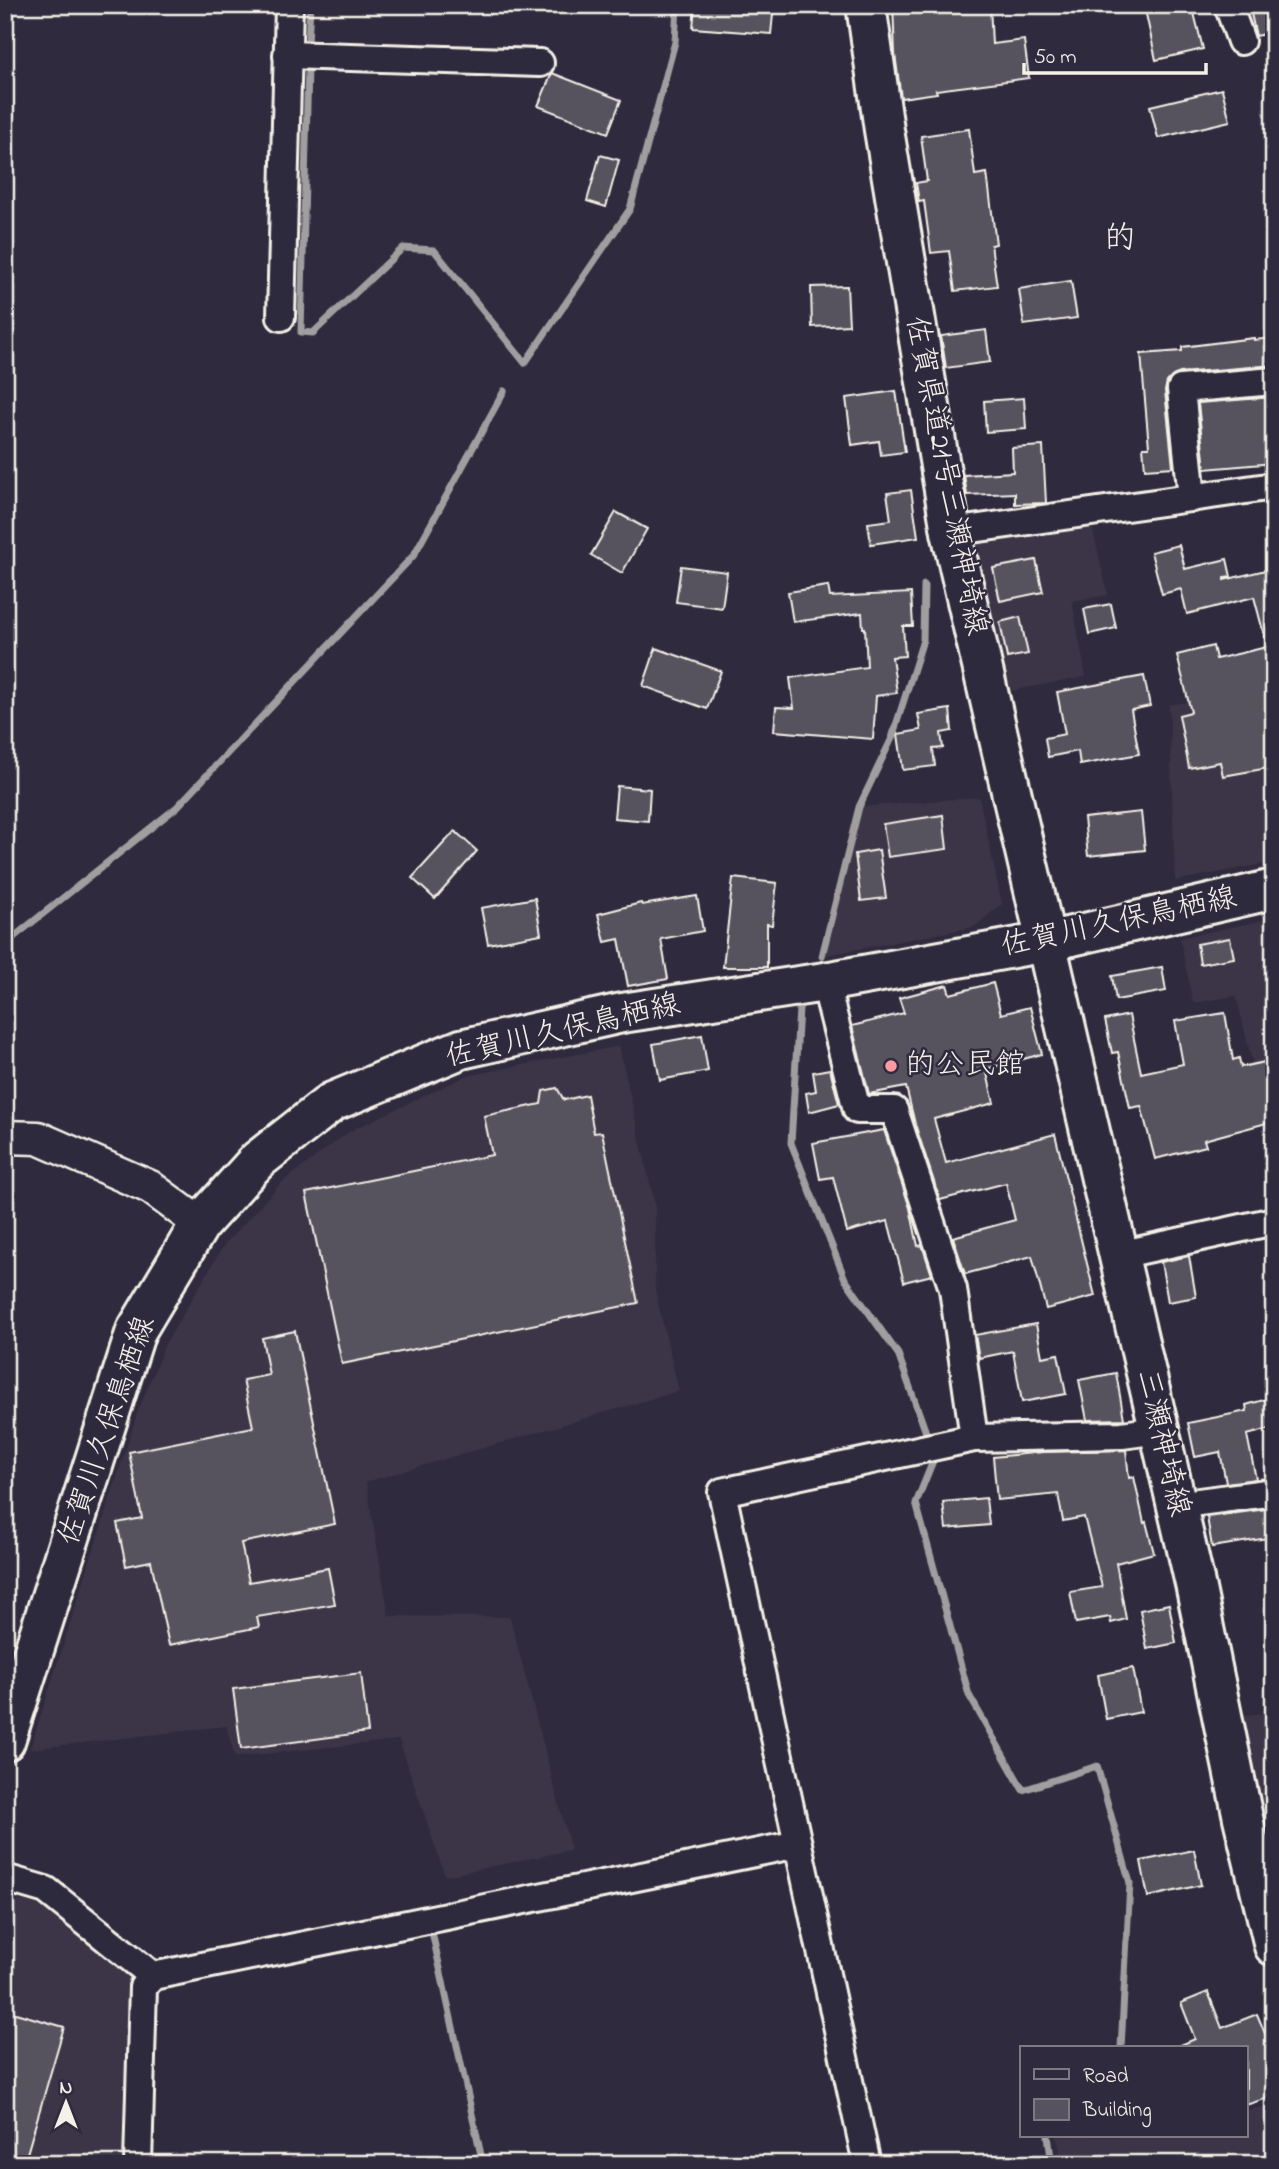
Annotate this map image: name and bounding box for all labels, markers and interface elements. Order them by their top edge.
scale bar [1024,32,1206,76]
text: 50 m [1034,43,1077,73]
district label: 的 [1104,216,1136,263]
street label: 佐賀県道21号三瀬神埼線 [892,313,998,639]
street label: 佐賀川久保鳥栖線 [997,877,1241,969]
street label: 佐賀川久保鳥栖線 [441,984,685,1080]
place label: 的公民館 [905,1044,1025,1088]
marker: 的公民館 [883,1058,899,1074]
street label: 佐賀川久保鳥栖線 [48,1310,168,1552]
street label: 三瀬神埼線 [1124,1365,1200,1521]
legend [1020,2046,1248,2138]
text: Road [1083,2062,1129,2092]
north arrow [32,2068,102,2138]
text: N [60,2075,73,2102]
text: Building [1082,2096,1152,2128]

